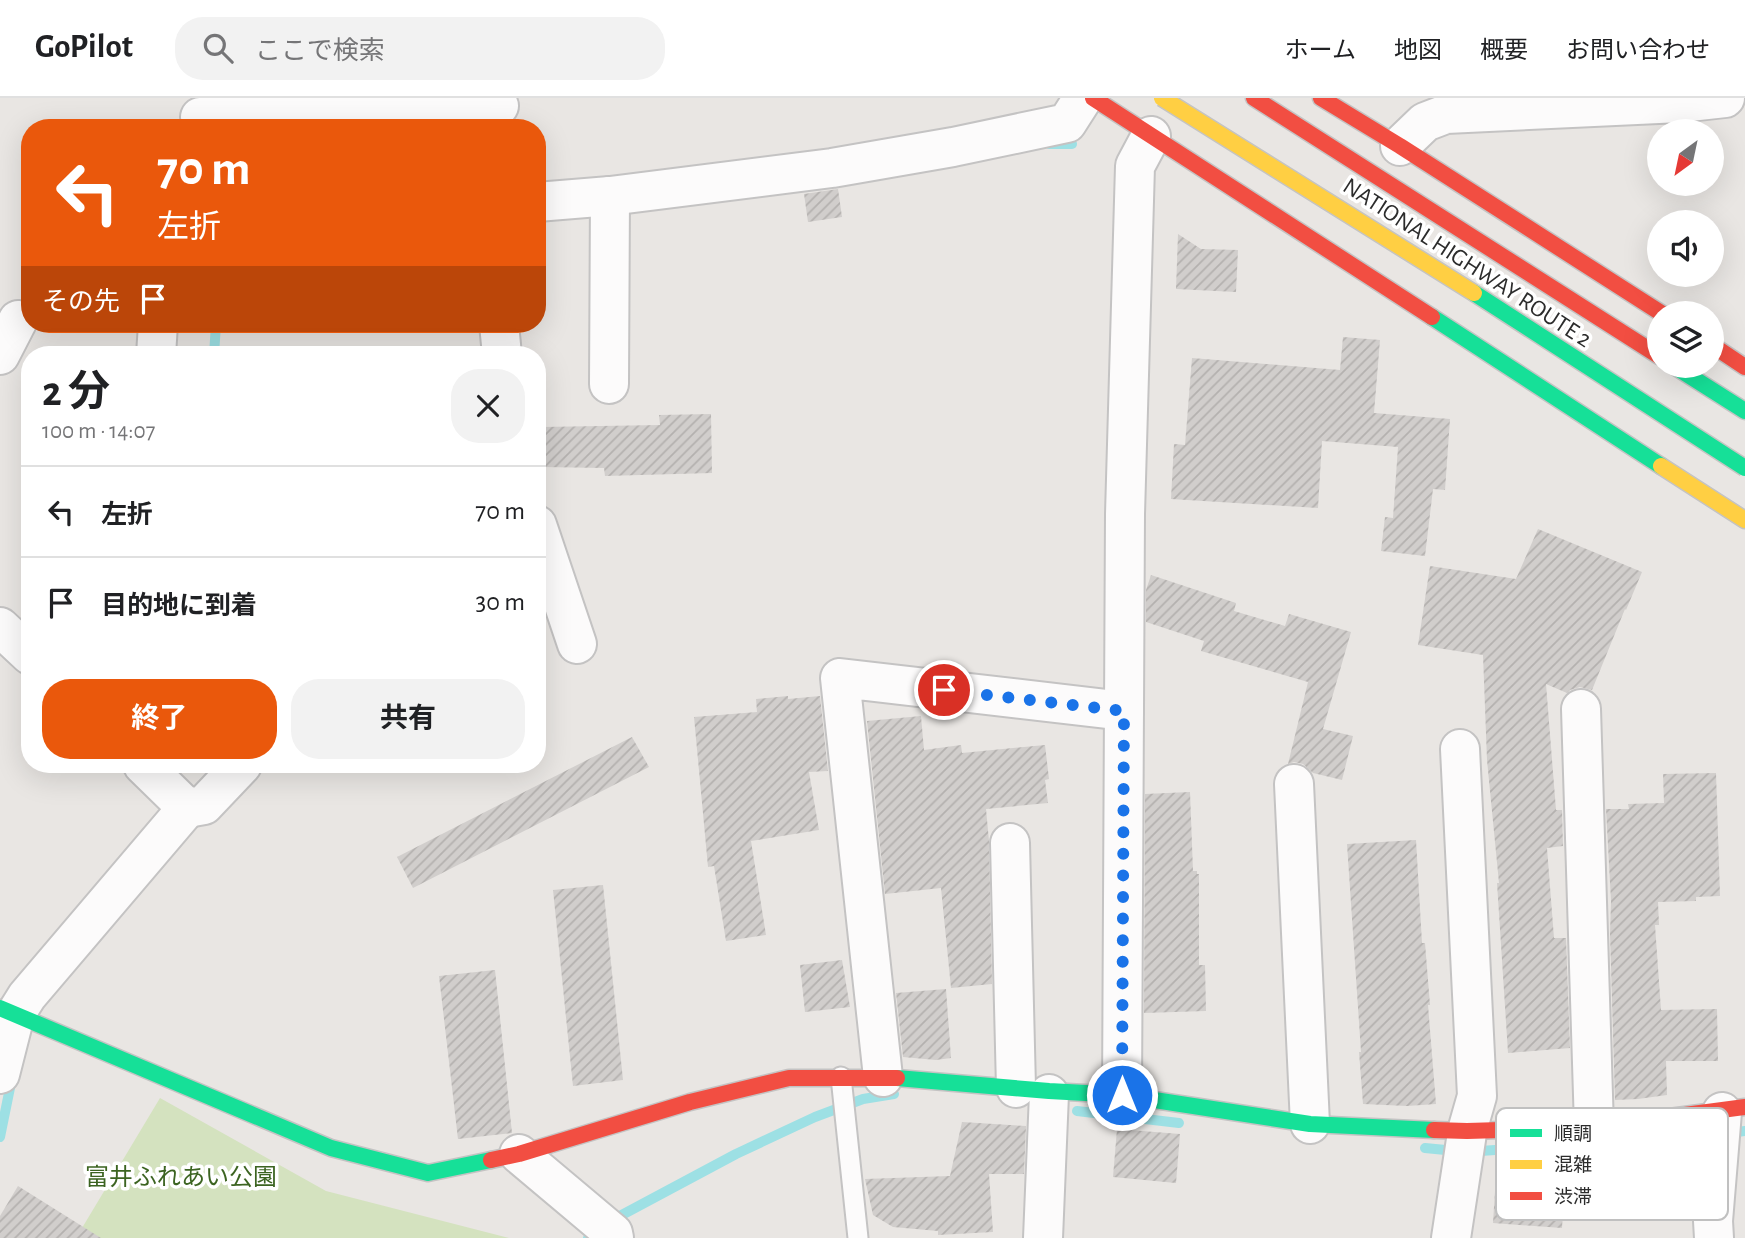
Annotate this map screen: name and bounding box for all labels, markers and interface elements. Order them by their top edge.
search box [175,17,665,80]
icon: search [199,29,237,67]
text: GoPilot [35,31,133,64]
text: ここで検索 [255,38,385,64]
text: ホーム [1285,39,1356,63]
text: 地図 [1394,39,1442,63]
text: 概要 [1480,39,1528,63]
text: お問い合わせ [1566,39,1710,63]
north arrow [1647,119,1724,196]
map controls [1647,119,1724,378]
text: 70 m [157,145,251,194]
icon: left [42,147,133,238]
street label: NATIONAL HIGHWAY ROUTE 2 [1339,174,1596,352]
button: sound [1647,210,1724,287]
text: 左折 [157,211,221,243]
icon: arrive [134,280,172,318]
text: その先 [42,289,120,315]
button: layers [1647,301,1724,378]
button: close [451,369,525,443]
text: 2 分 [42,371,110,413]
text: 100 m · 14:07 [42,420,155,443]
icon: left [42,493,80,531]
text: 70 m [475,498,525,524]
text: 左折 [101,502,153,528]
icon: arrive [42,584,80,622]
text: 30 m [475,589,525,615]
text: 目的地に到着 [101,593,257,619]
pin [914,660,974,720]
icon: arrive [925,671,963,709]
button: 終了 [42,679,277,759]
button: 共有 [291,679,525,759]
position arrow [1085,1058,1159,1132]
legend [1496,1108,1728,1220]
text: 順調 [1554,1124,1592,1144]
text: 混雑 [1554,1154,1592,1175]
park label: 富井ふれあい公園 [85,1164,277,1190]
text: 渋滞 [1554,1186,1592,1207]

